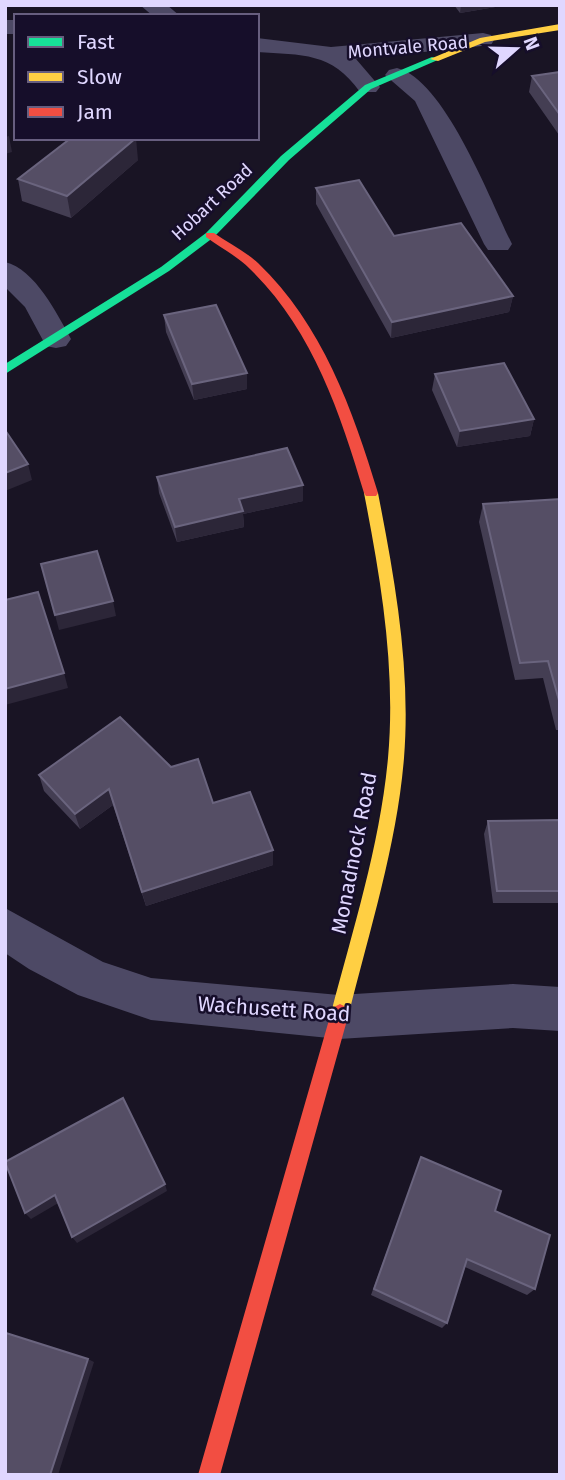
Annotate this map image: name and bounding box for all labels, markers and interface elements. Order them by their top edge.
legend [14,14,259,140]
north arrow [481,14,551,84]
text: Fast [77,29,115,55]
street label: Montvale Road [347,31,469,63]
text: N [519,33,544,53]
text: Slow [77,64,122,90]
text: Jam [77,99,113,125]
street label: Hobart Road [167,159,257,245]
street label: Monadnock Road [326,770,382,936]
street label: Wachusett Road [197,991,351,1027]

